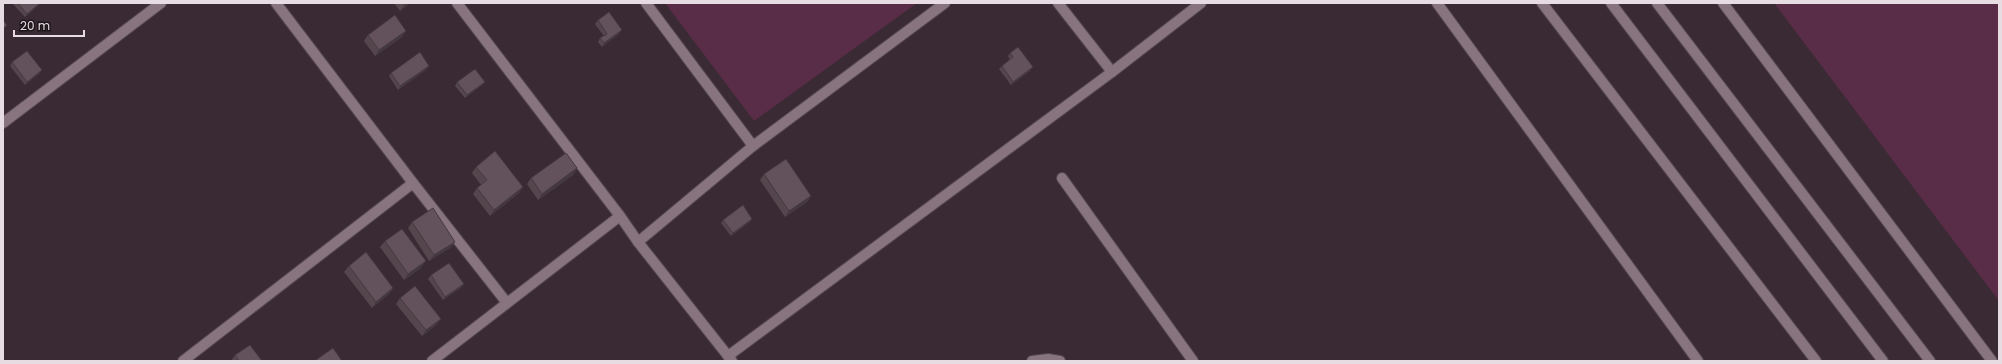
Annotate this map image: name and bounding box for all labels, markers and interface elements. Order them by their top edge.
scale bar [14,12,84,38]
text: 20 m [20,17,50,34]

